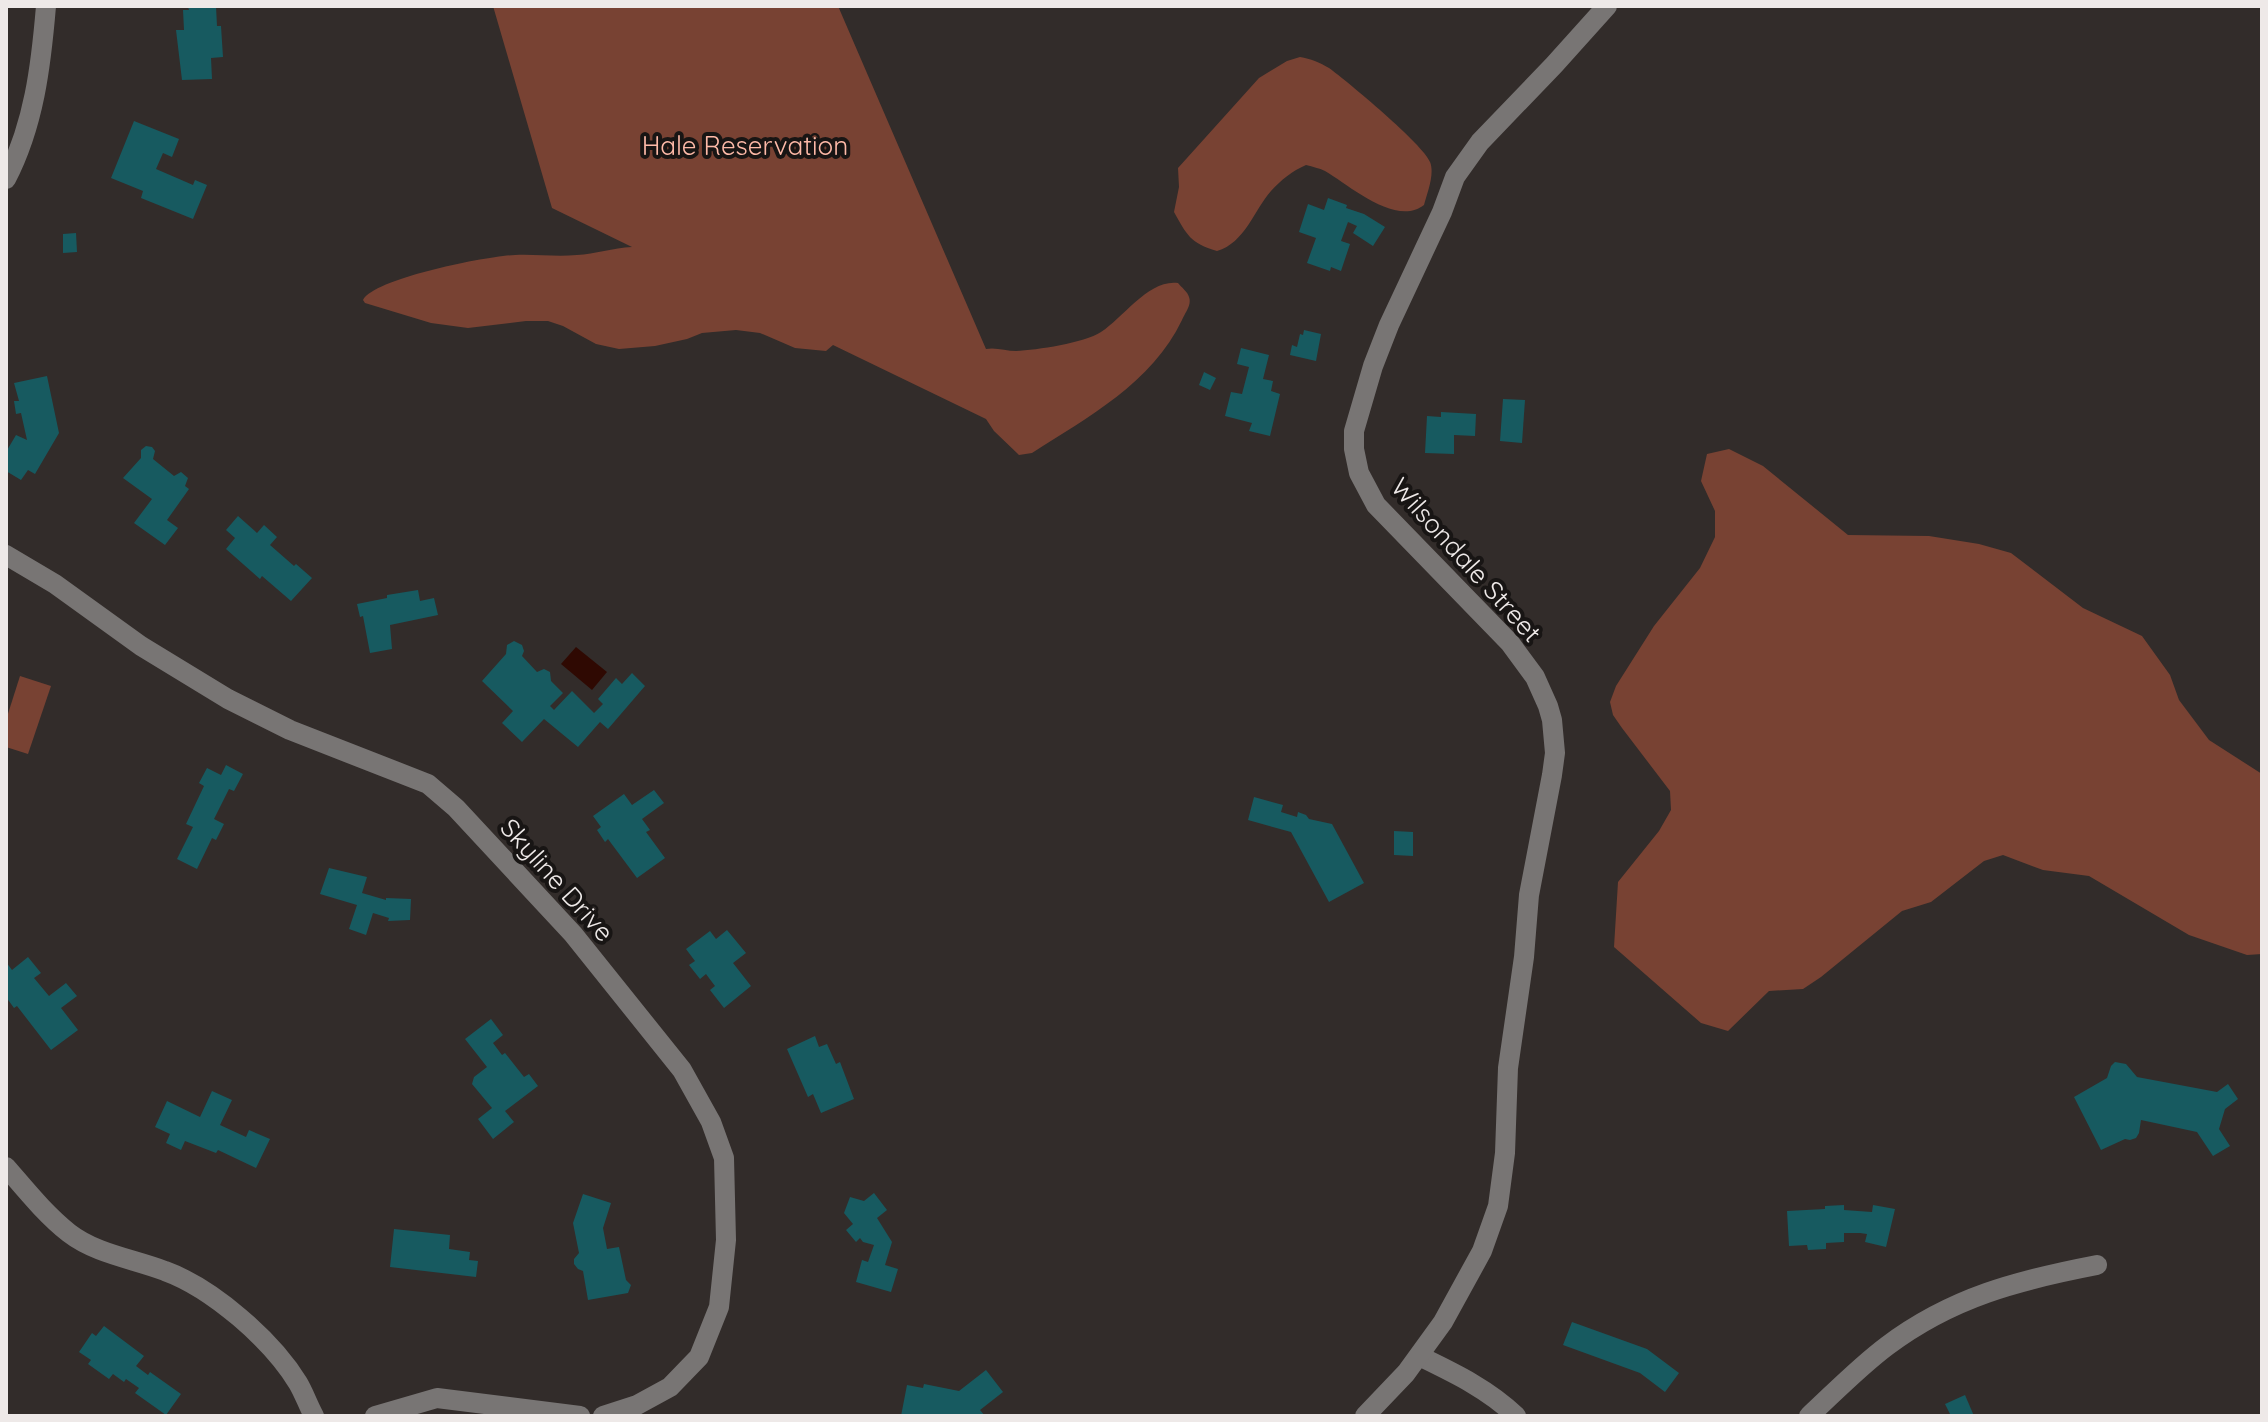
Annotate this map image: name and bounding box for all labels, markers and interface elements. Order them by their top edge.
park label: Hale Reservation [642,129,848,162]
street label: Wilsondale Street [1384,471,1549,649]
street label: Skyline Drive [494,811,621,948]

